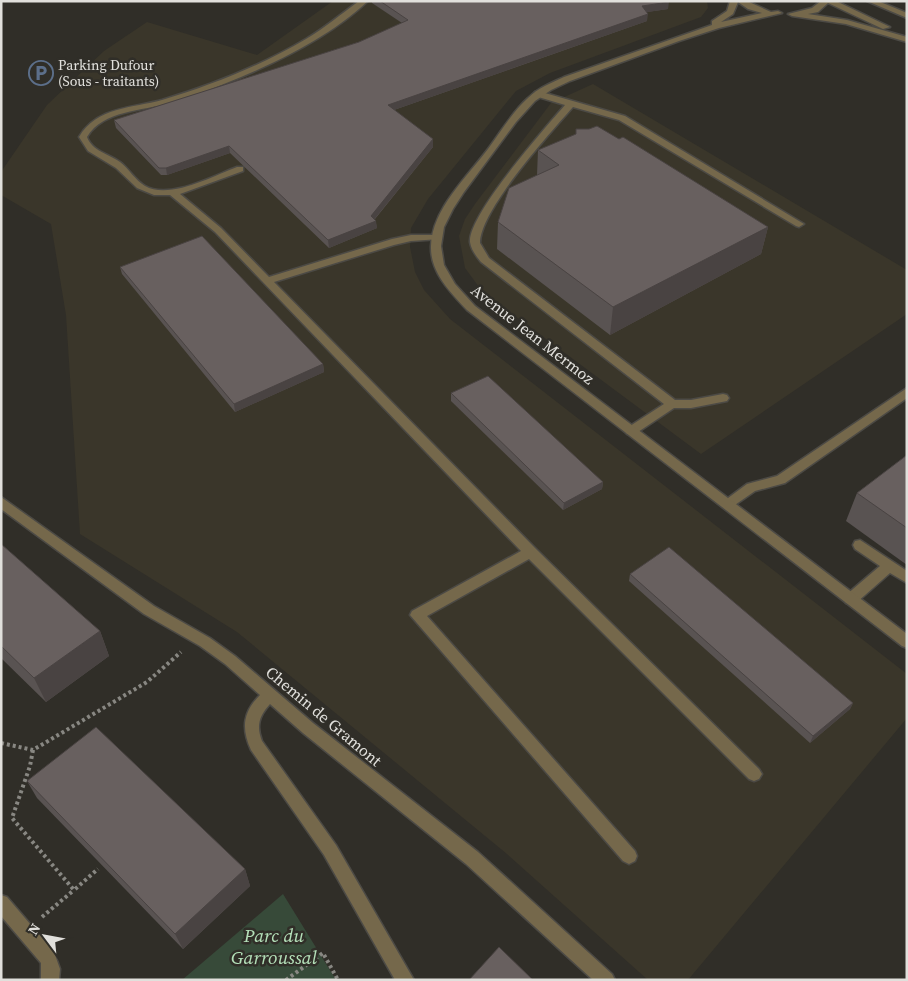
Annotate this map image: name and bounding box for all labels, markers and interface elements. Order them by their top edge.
place label: Parking Dufour (Sous - traitants) [58,55,159,91]
parking icon: Parking Dufour (Sous - traitants) [28,60,54,86]
street label: Avenue Jean Mermoz [467,279,599,389]
street label: Chemin de Gramont [261,661,387,772]
north arrow [20,911,70,961]
text: N [23,919,45,939]
park label: Parc du Garroussal [231,922,318,970]

